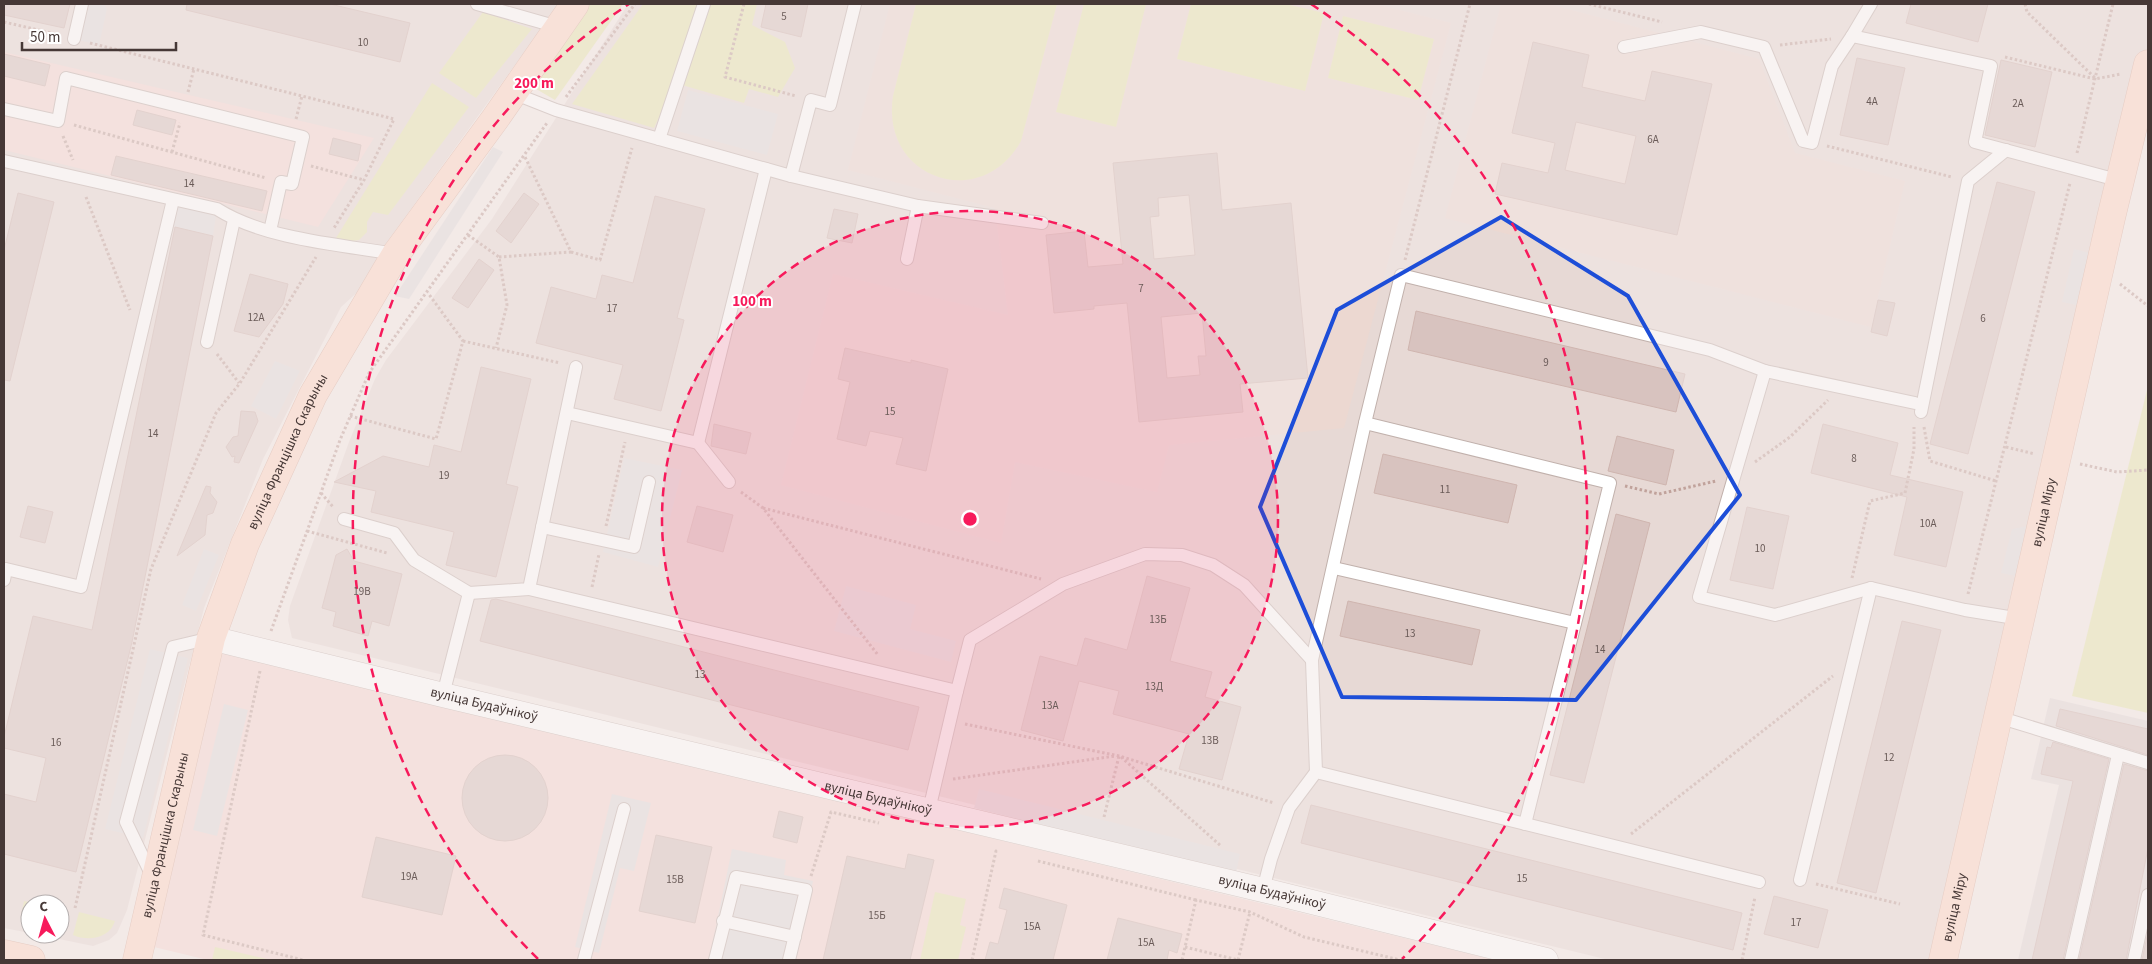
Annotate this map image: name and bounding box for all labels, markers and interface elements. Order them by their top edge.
house number: 5 [781,9,787,24]
scale bar [22,20,176,52]
text: 50 m [30,27,60,48]
house number: 10 [358,35,368,50]
text: 200 m [514,73,554,94]
house number: 4А [1866,94,1878,109]
house number: 2А [2012,96,2024,111]
house number: 6А [1647,132,1659,147]
house number: 14 [184,176,195,191]
house number: 7 [1138,281,1144,296]
text: 100 m [732,291,772,312]
house number: 17 [607,301,617,316]
house number: 12А [248,310,264,325]
house number: 6 [1980,311,1986,326]
house number: 9 [1543,355,1549,370]
street label: вуліца Францішка Скарыны [243,370,333,533]
house number: 15 [885,404,895,419]
house number: 14 [148,426,159,441]
house number: 8 [1851,451,1857,466]
house number: 19 [439,468,449,483]
street label: вуліца Міру [2027,476,2062,549]
house number: 11 [1440,482,1450,497]
centre of rings [961,510,979,528]
house number: 10А [1920,516,1936,531]
house number: 10 [1755,541,1765,556]
house number: 19В [353,584,371,599]
house number: 13Б [1149,612,1167,627]
house number: 13 [1405,626,1415,641]
house number: 14 [1595,642,1606,657]
house number: 13 [695,667,705,682]
house number: 13Д [1145,679,1163,694]
street label: вуліца Будаўнікоў [428,682,540,727]
house number: 13А [1042,698,1058,713]
house number: 13В [1201,733,1219,748]
house number: 16 [51,735,62,750]
street label: вуліца Францішка Скарыны [137,750,194,920]
house number: 12 [1884,750,1894,765]
street label: вуліца Будаўнікоў [822,776,934,821]
house number: 19А [401,869,417,884]
street label: вуліца Будаўнікоў [1216,870,1328,915]
house number: 15 [1517,871,1527,886]
street label: вуліца Міру [1937,871,1973,944]
house number: 15В [666,872,684,887]
north arrow [20,894,70,944]
text: С [39,897,49,917]
house number: 15Б [868,908,886,923]
house number: 17 [1791,915,1801,930]
house number: 15А [1024,919,1040,934]
house number: 15А [1138,935,1154,950]

